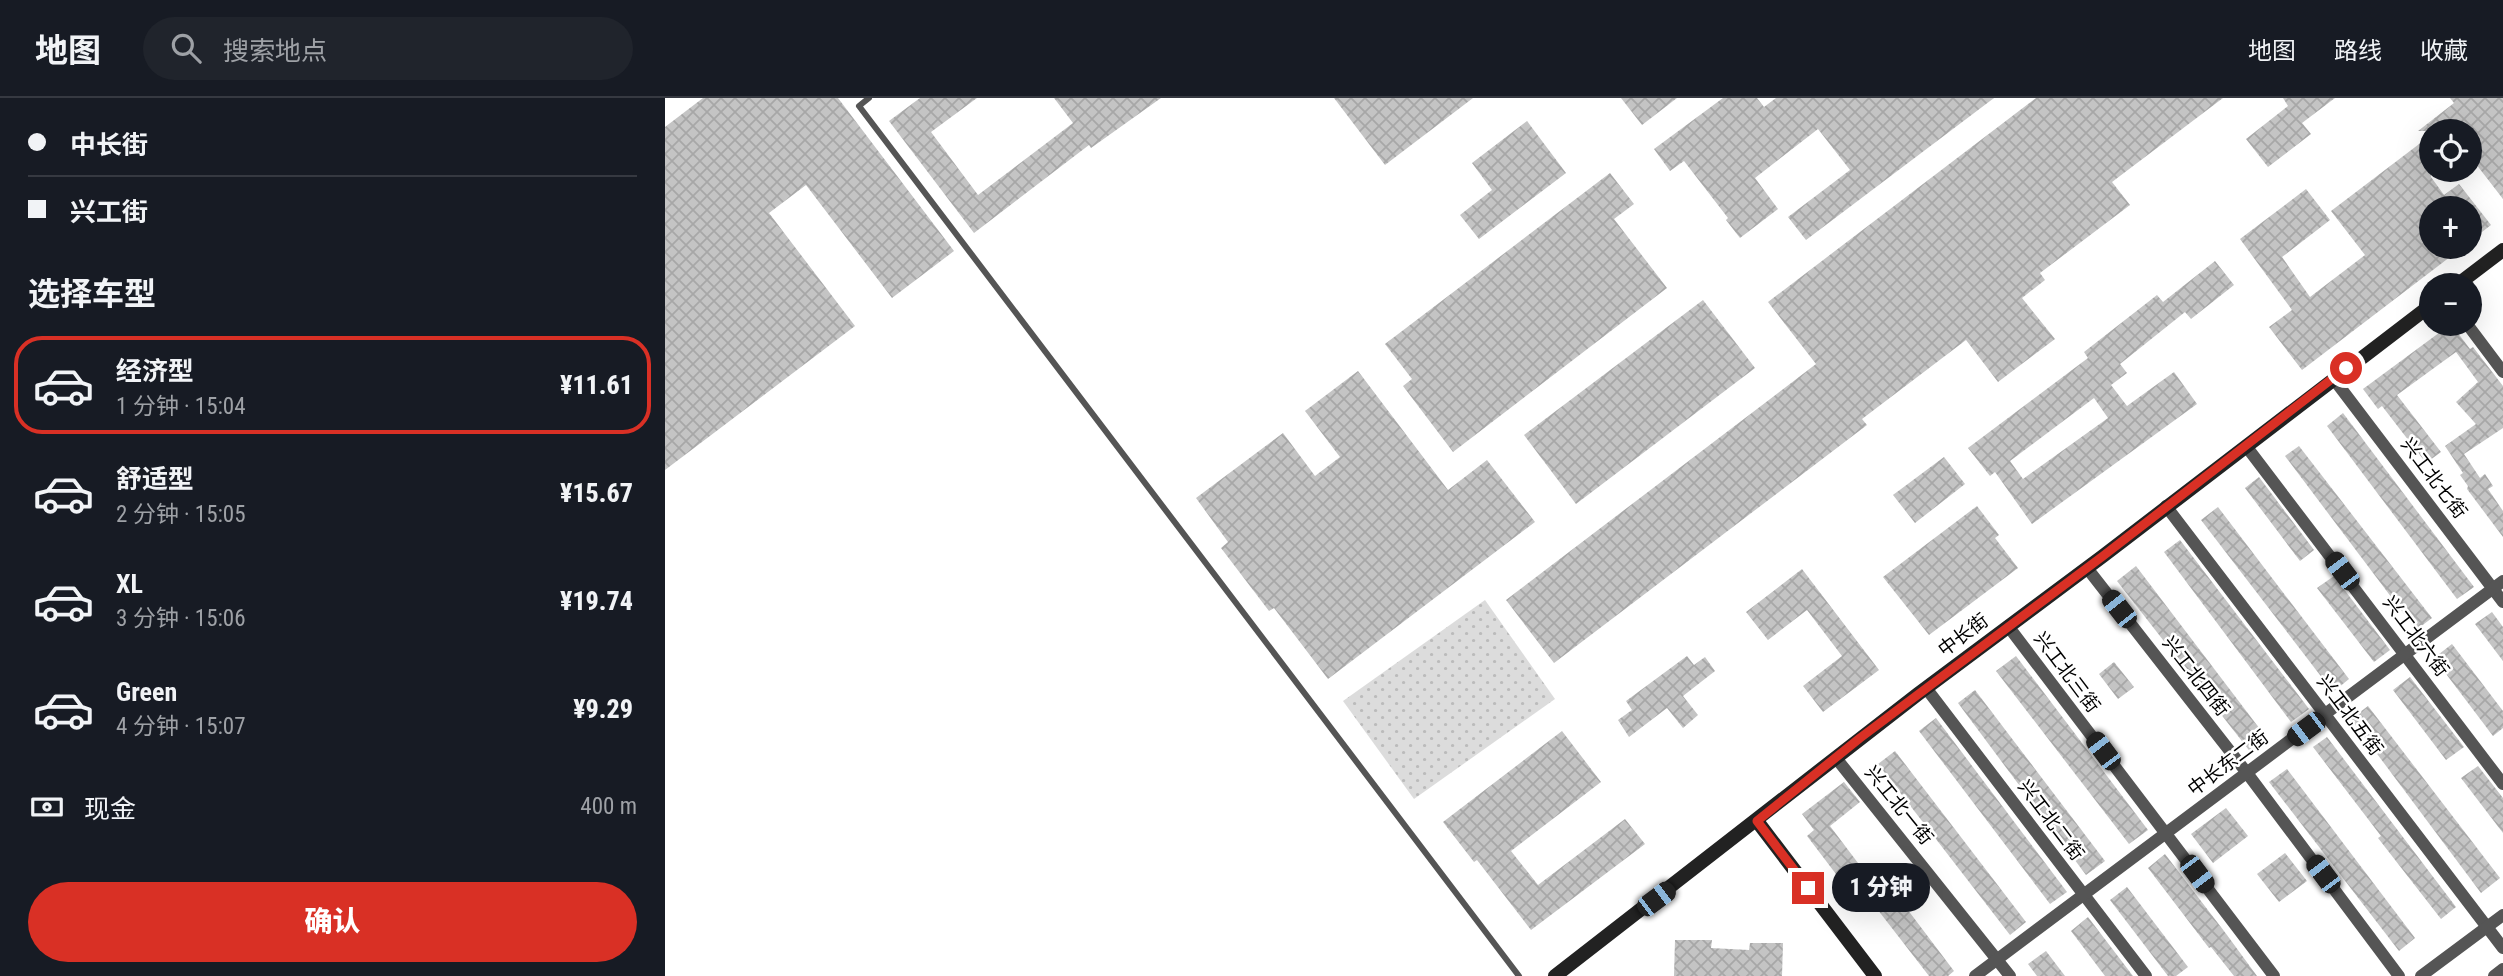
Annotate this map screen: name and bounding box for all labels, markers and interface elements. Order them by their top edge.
search box [143,17,633,80]
icon: search [167,29,205,67]
text: 地图 [35,31,101,70]
text: 搜索地点 [223,36,327,66]
text: 地图 [2248,37,2296,65]
text: 路线 [2334,37,2382,65]
text: 收藏 [2420,37,2468,65]
map controls [2419,119,2482,336]
button: locate [2419,119,2482,182]
text: 中长街 [70,130,148,160]
button: + [2419,196,2482,259]
text: 兴工街 [70,197,148,227]
button: − [2419,273,2482,336]
text: 选择车型 [28,275,156,313]
route start [2330,352,2362,384]
icon: car [32,354,95,417]
text: 经济型 [116,356,194,386]
text: ¥11.61 [560,370,633,400]
text: 1 分钟 · 15:04 [116,393,246,420]
street label: 兴工北七街 [2396,433,2472,523]
icon: car [32,462,95,525]
text: 舒适型 [116,464,194,494]
text: ¥15.67 [560,478,633,508]
text: 2 分钟 · 15:05 [116,501,246,528]
car [2321,548,2364,594]
text: XL [116,569,143,599]
icon: car [32,570,95,633]
text: ¥19.74 [560,586,633,616]
car [2098,586,2141,632]
street label: 兴工北六街 [2378,591,2454,681]
text: 3 分钟 · 15:06 [116,605,246,632]
street label: 中长街 [1933,609,1993,661]
street label: 兴工北三街 [2029,627,2105,717]
street label: 兴工北四街 [2158,631,2234,721]
street label: 兴工北五街 [2312,670,2388,760]
text: Green [116,677,177,707]
icon: car [32,678,95,741]
text: ¥9.29 [573,694,633,724]
car [2283,708,2330,750]
text: 4 分钟 · 15:07 [116,713,246,740]
street label: 中长东二街 [2183,725,2273,801]
car [2082,728,2125,774]
street label: 兴工北一街 [1860,761,1938,849]
street label: 兴工北二街 [2013,775,2089,865]
icon: cash [28,788,66,826]
text: 400 m [580,793,637,820]
text: 现金 [84,794,136,824]
car [2176,851,2219,897]
car [2302,851,2345,897]
callout: 1 分钟 [1833,864,1931,912]
route end [1792,872,1824,904]
text: 1 分钟 [1850,874,1913,901]
car [1633,878,1680,920]
button: 确认 [28,882,637,962]

